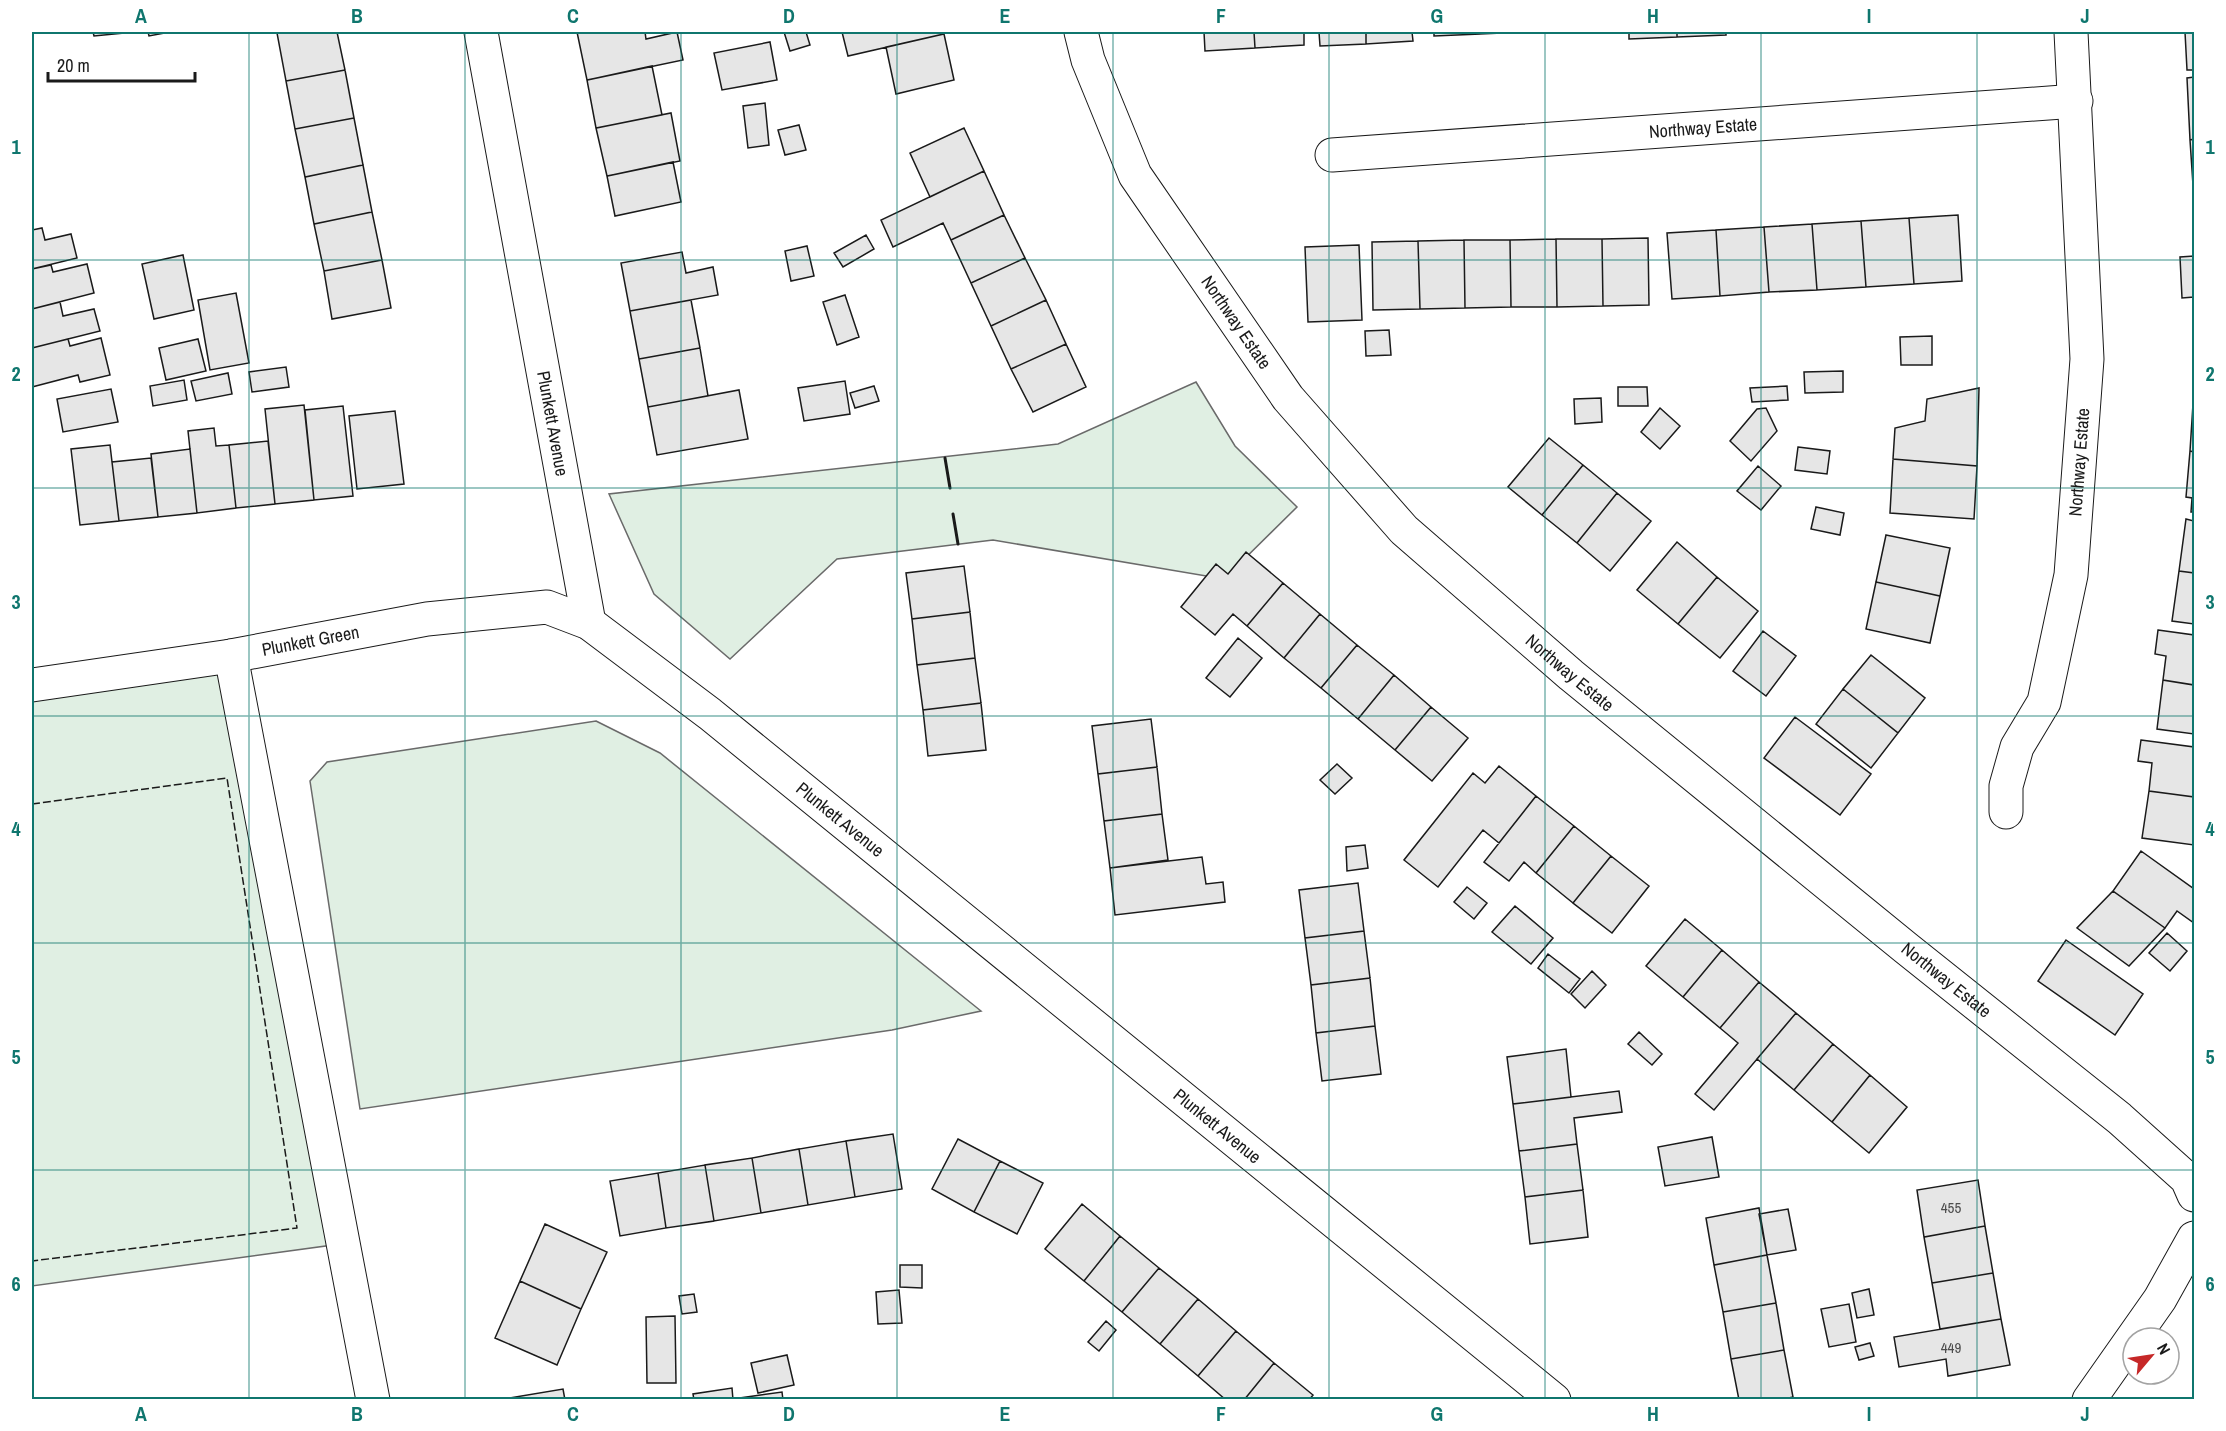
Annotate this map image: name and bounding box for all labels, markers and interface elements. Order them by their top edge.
text: A [135,2,147,29]
text: B [351,2,363,29]
text: C [567,2,579,29]
text: D [783,2,795,29]
text: E [1000,2,1011,29]
text: F [1216,2,1226,29]
text: G [1431,2,1443,29]
text: H [1647,2,1659,29]
text: I [1867,2,1871,29]
text: J [2080,2,2090,29]
scale bar [48,45,195,83]
text: 20 m [57,53,90,78]
street label: Northway Estate [1648,111,1758,144]
text: 1 [11,133,21,160]
text: 1 [2205,133,2215,160]
street label: Northway Estate [1196,270,1278,374]
text: 2 [11,360,21,387]
text: 2 [2205,360,2215,387]
street label: Plunkett Avenue [531,369,575,478]
street label: Northway Estate [2062,407,2095,517]
text: 3 [11,588,21,615]
text: 3 [2205,588,2215,615]
street label: Plunkett Green [260,619,361,662]
street label: Northway Estate [1520,628,1619,717]
street label: Plunkett Avenue [791,776,890,863]
text: 4 [11,815,21,842]
text: 4 [2205,815,2215,842]
street label: Northway Estate [1896,936,1997,1023]
text: 5 [11,1043,21,1070]
text: 5 [2205,1043,2215,1070]
street label: Plunkett Avenue [1168,1082,1267,1169]
house number: 455 [1941,1197,1961,1218]
text: 6 [11,1270,21,1297]
text: 6 [2205,1270,2215,1297]
north arrow [2121,1326,2181,1386]
house number: 449 [1941,1337,1961,1358]
text: N [2152,1339,2176,1358]
text: A [135,1400,147,1427]
text: B [351,1400,363,1427]
text: C [567,1400,579,1427]
text: D [783,1400,795,1427]
text: E [1000,1400,1011,1427]
text: F [1216,1400,1226,1427]
text: G [1431,1400,1443,1427]
text: H [1647,1400,1659,1427]
text: I [1867,1400,1871,1427]
text: J [2080,1400,2090,1427]

